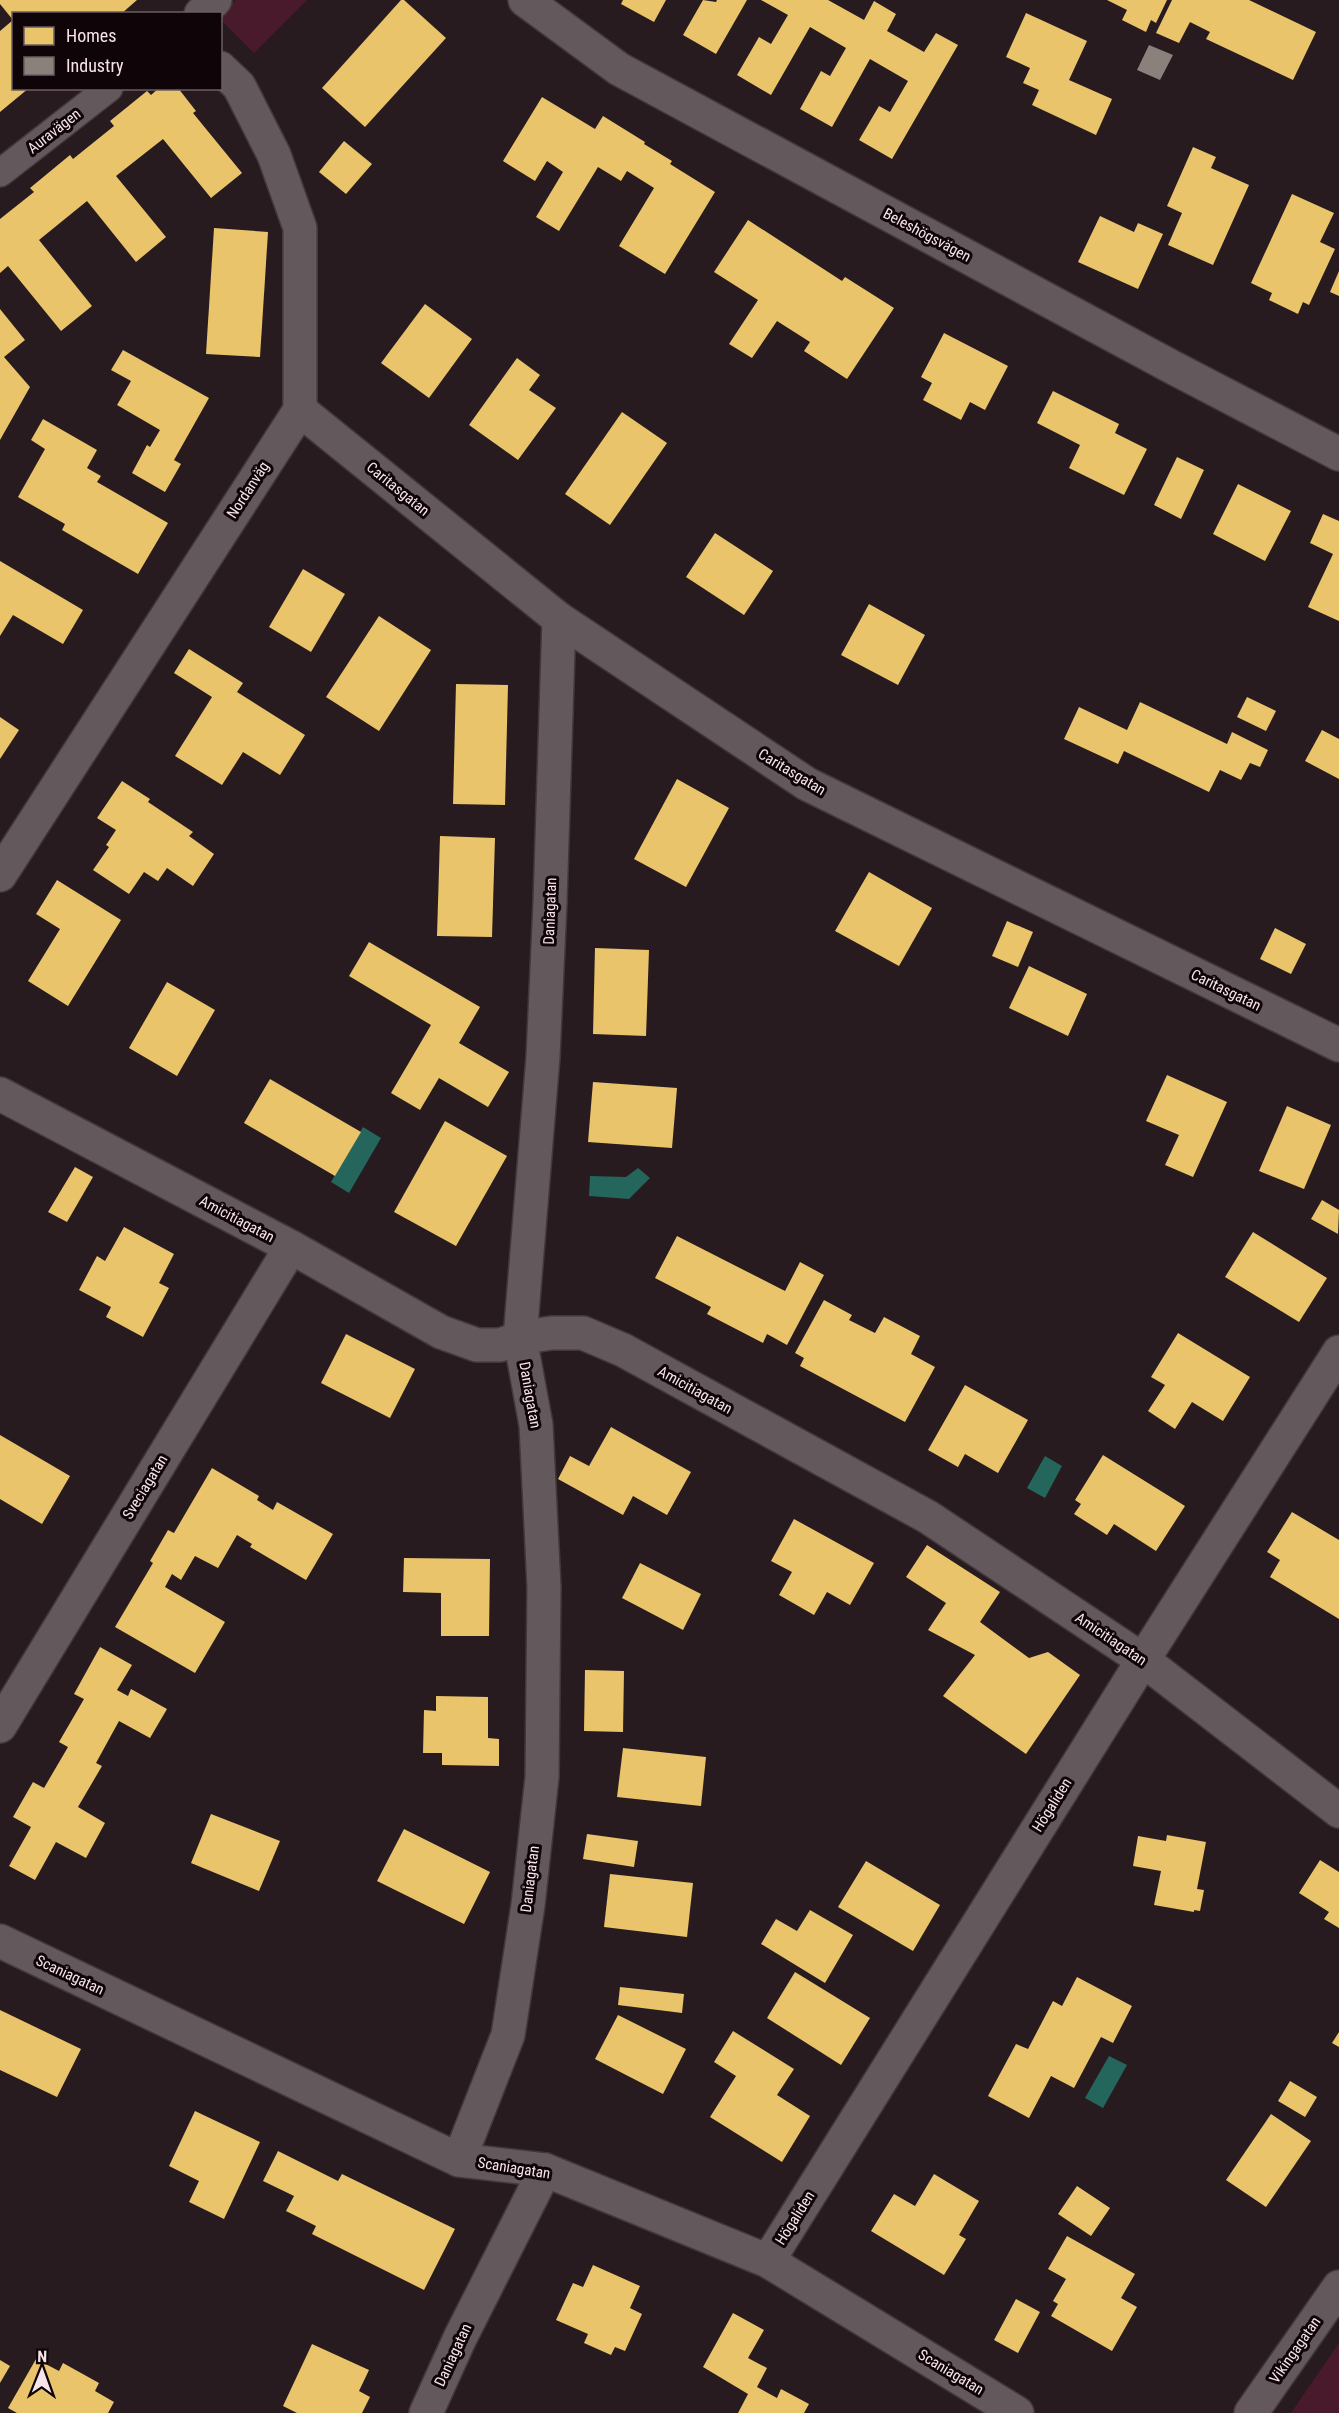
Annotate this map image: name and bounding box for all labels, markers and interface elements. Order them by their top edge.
legend [12,12,222,90]
text: Homes [66,25,116,46]
text: Industry [66,55,124,76]
street label: Auravägen [24,105,84,157]
street label: Beleshögsvägen [880,204,974,266]
street label: Nordanväg [223,458,273,522]
street label: Caritasgatan [363,458,433,520]
street label: Caritasgatan [755,745,829,799]
street label: Daniagatan [540,877,560,945]
street label: Caritasgatan [1188,965,1264,1015]
street label: Amicitiagatan [196,1192,278,1246]
street label: Daniagatan [515,1360,545,1430]
street label: Amicitiagatan [655,1362,735,1418]
street label: Sveciagatan [119,1451,171,1523]
street label: Amicitiagatan [1072,1609,1150,1669]
street label: Högaliden [1028,1775,1076,1835]
street label: Daniagatan [517,1845,543,1913]
street label: Scaniagatan [33,1951,107,1999]
street label: Scaniagatan [476,2153,552,2183]
street label: Högaliden [771,2188,819,2248]
street label: Vikingagatan [1265,2313,1325,2387]
street label: Daniagatan [431,2321,475,2389]
north arrow [12,2341,72,2401]
street label: Scaniagatan [915,2345,987,2399]
text: N [37,2347,47,2366]

